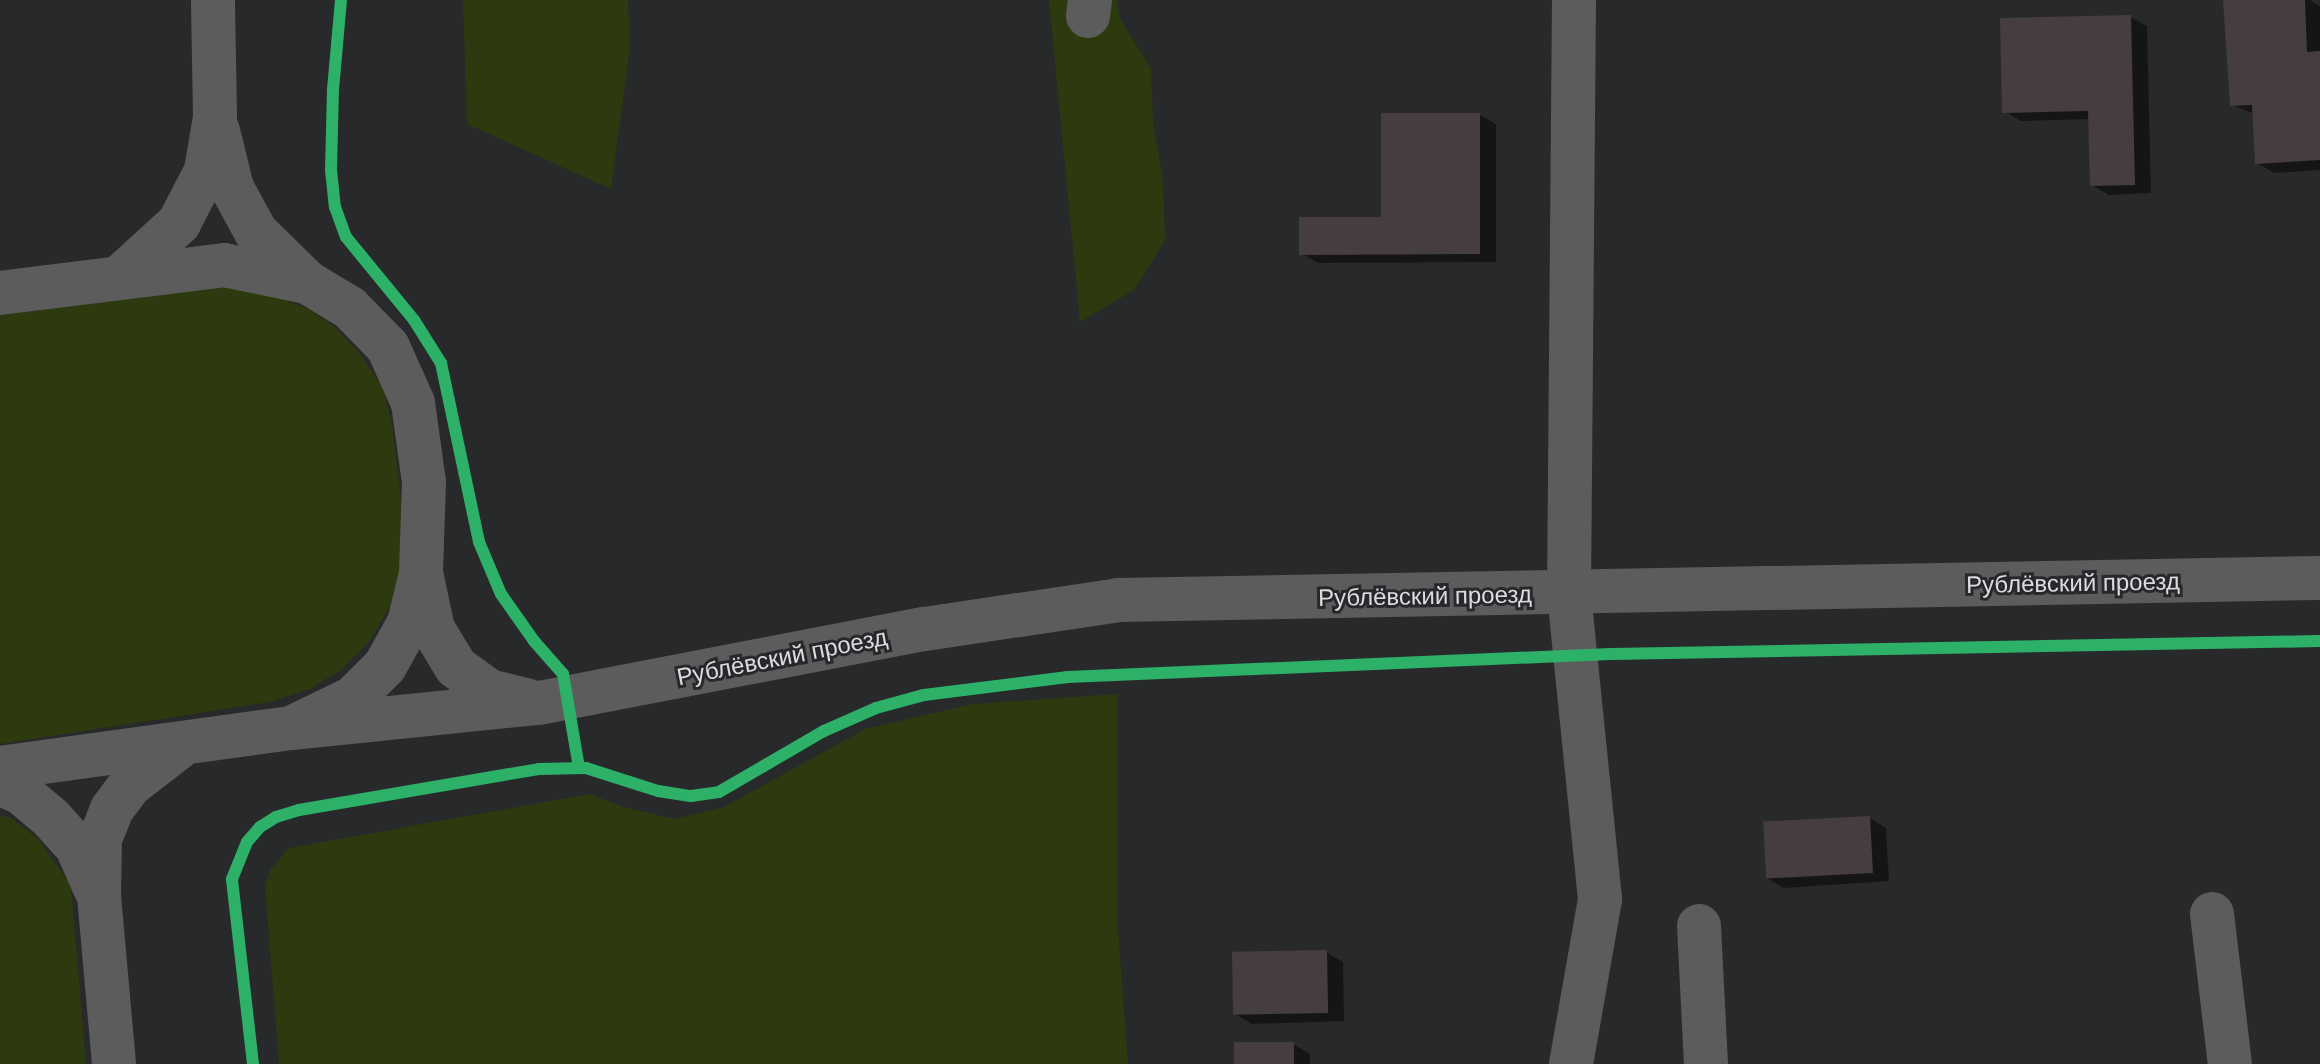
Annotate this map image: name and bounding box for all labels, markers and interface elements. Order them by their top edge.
street label: Рублёвский проезд [1966,567,2180,599]
street label: Рублёвский проезд [1318,580,1532,612]
street label: Рублёвский проезд [674,622,890,692]

